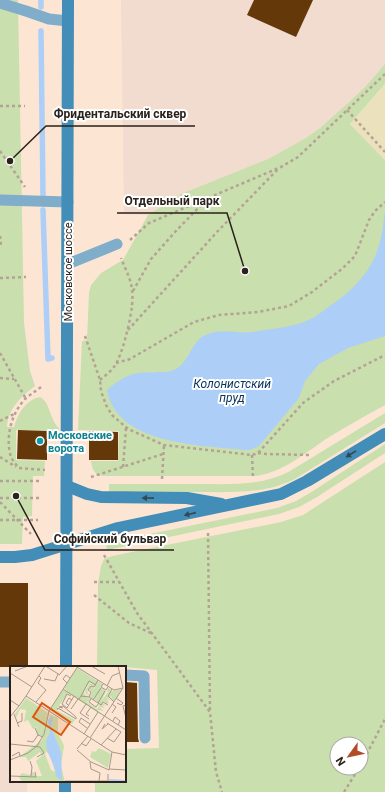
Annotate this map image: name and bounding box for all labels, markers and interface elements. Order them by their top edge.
callout: Фридентальский сквер [46,102,195,126]
text: Фридентальский сквер [54,107,187,121]
callout: Отдельный парк [117,189,227,213]
text: Отдельный парк [125,194,220,208]
street label: Московское шоссе [62,222,75,321]
water label: Колонистский пруд [193,377,271,405]
place label: Московские ворота [48,429,112,455]
marker: Московские ворота [35,436,45,446]
one-way arrow [346,450,357,457]
one-way arrow [141,495,154,501]
one-way arrow [184,511,196,517]
callout: Софийский бульвар [45,526,174,550]
text: Софийский бульвар [54,532,167,546]
inset map [10,666,126,782]
north arrow [329,736,369,776]
text: N [333,754,349,768]

